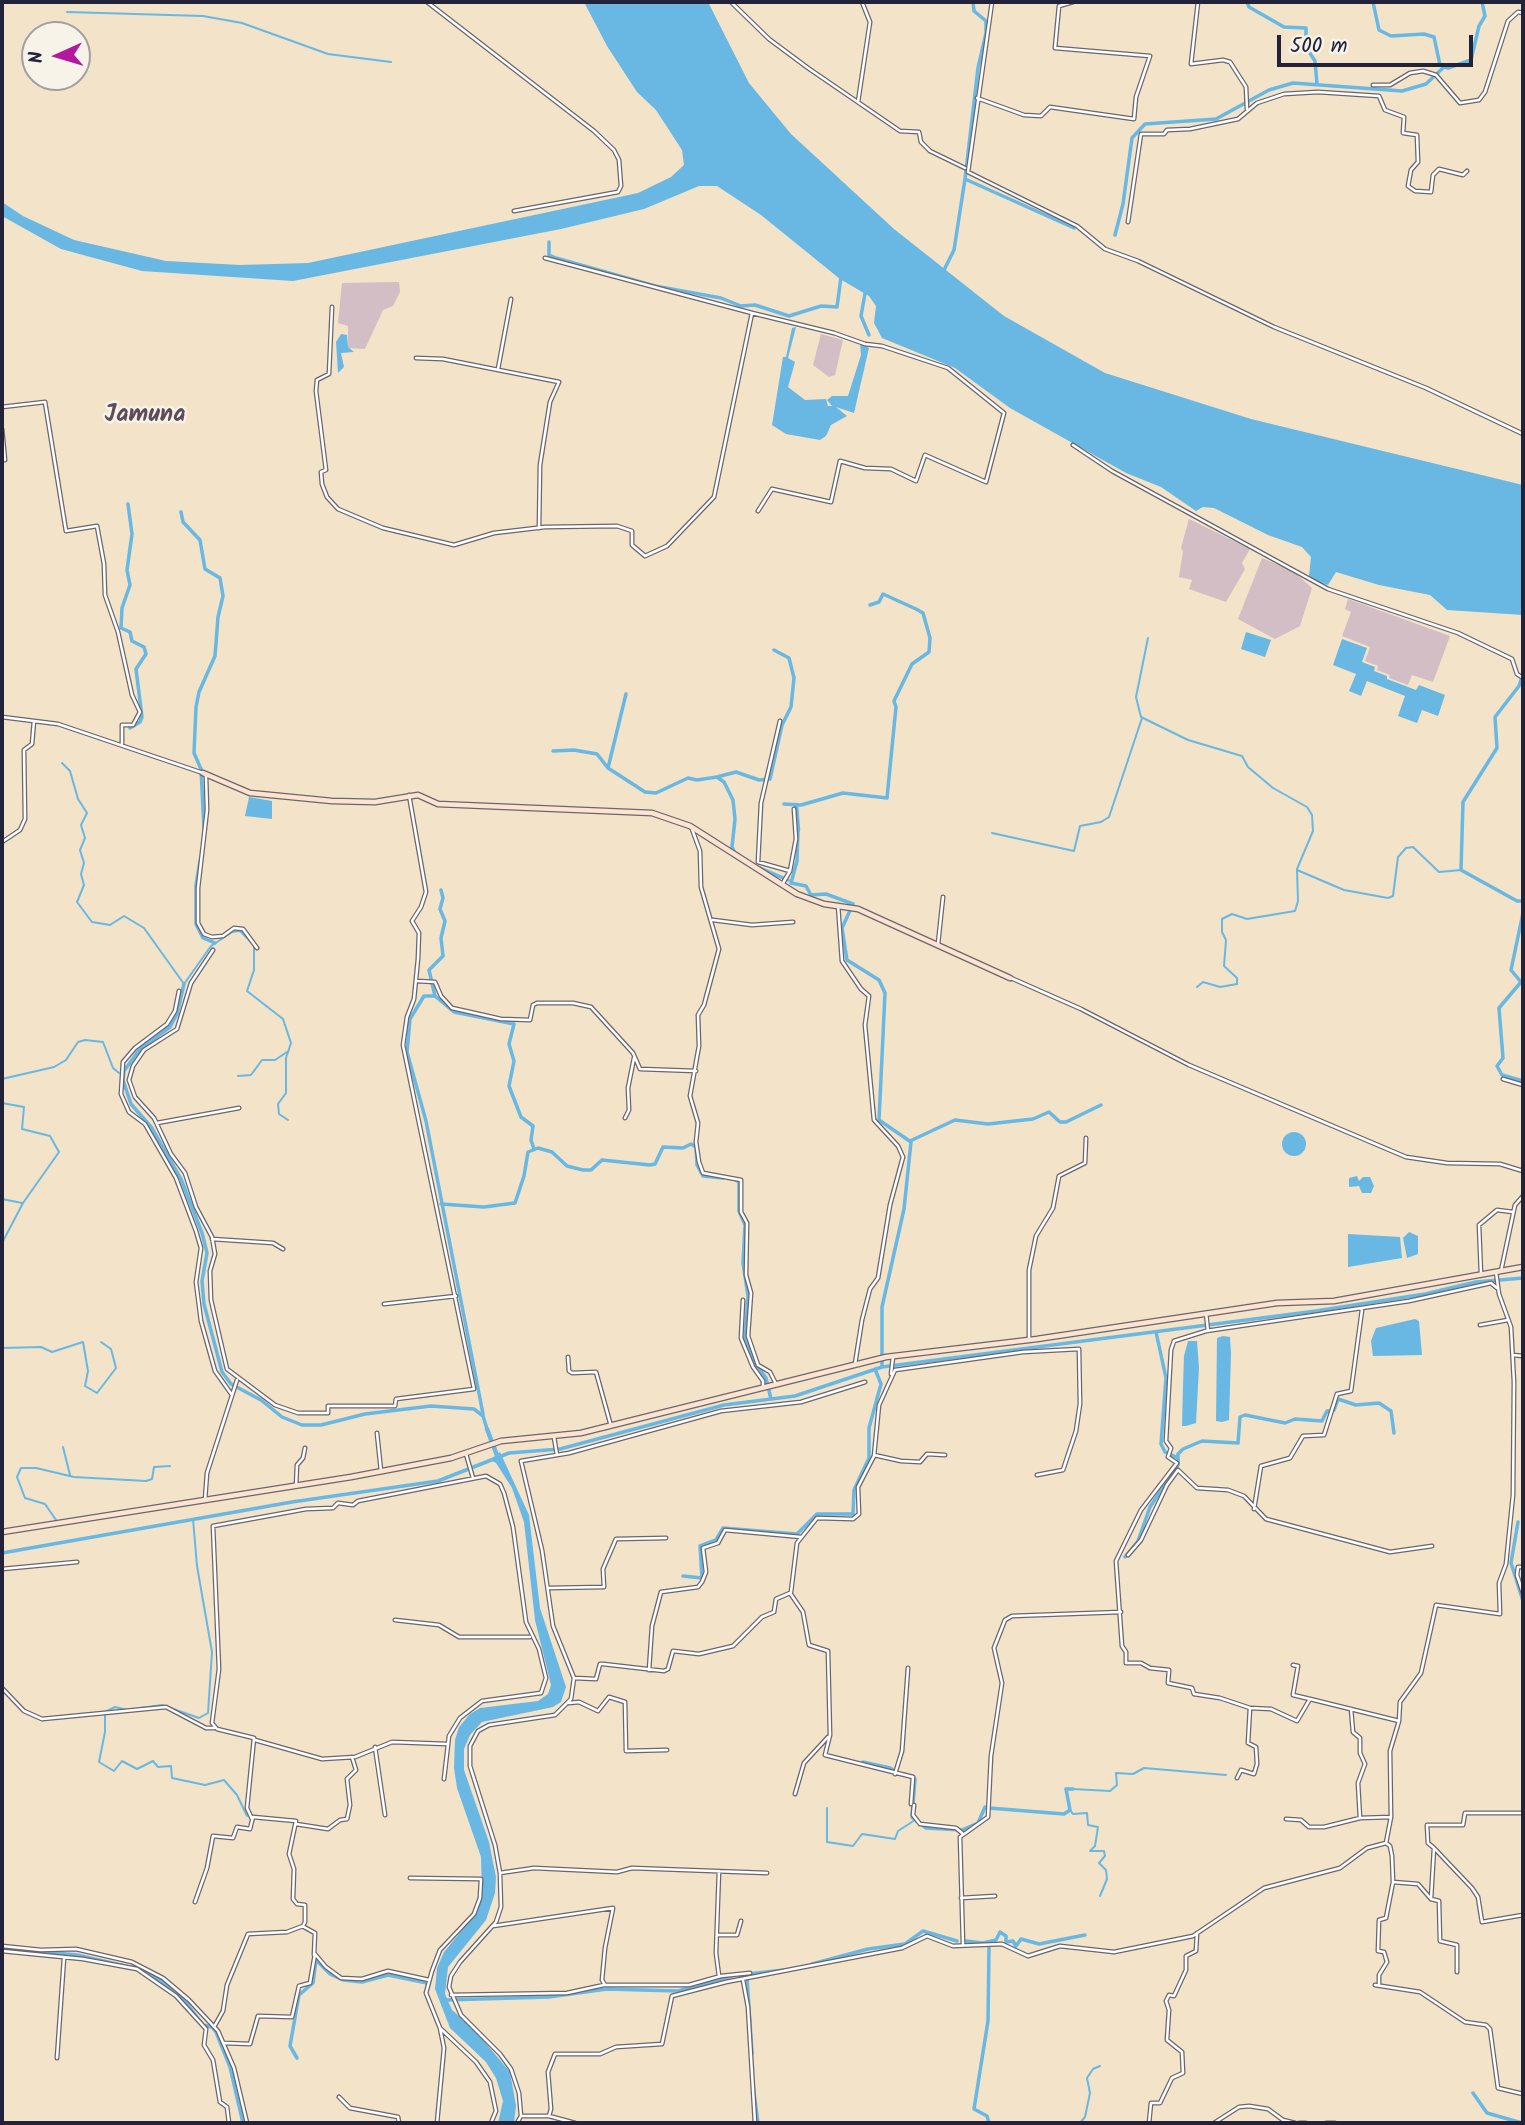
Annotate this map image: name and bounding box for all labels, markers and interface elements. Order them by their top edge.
north arrow [21,21,91,91]
scale bar [1280,21,1476,65]
text: 500 m [1290,30,1347,63]
text: N [22,50,52,64]
district label: Jamuna [105,403,185,431]

